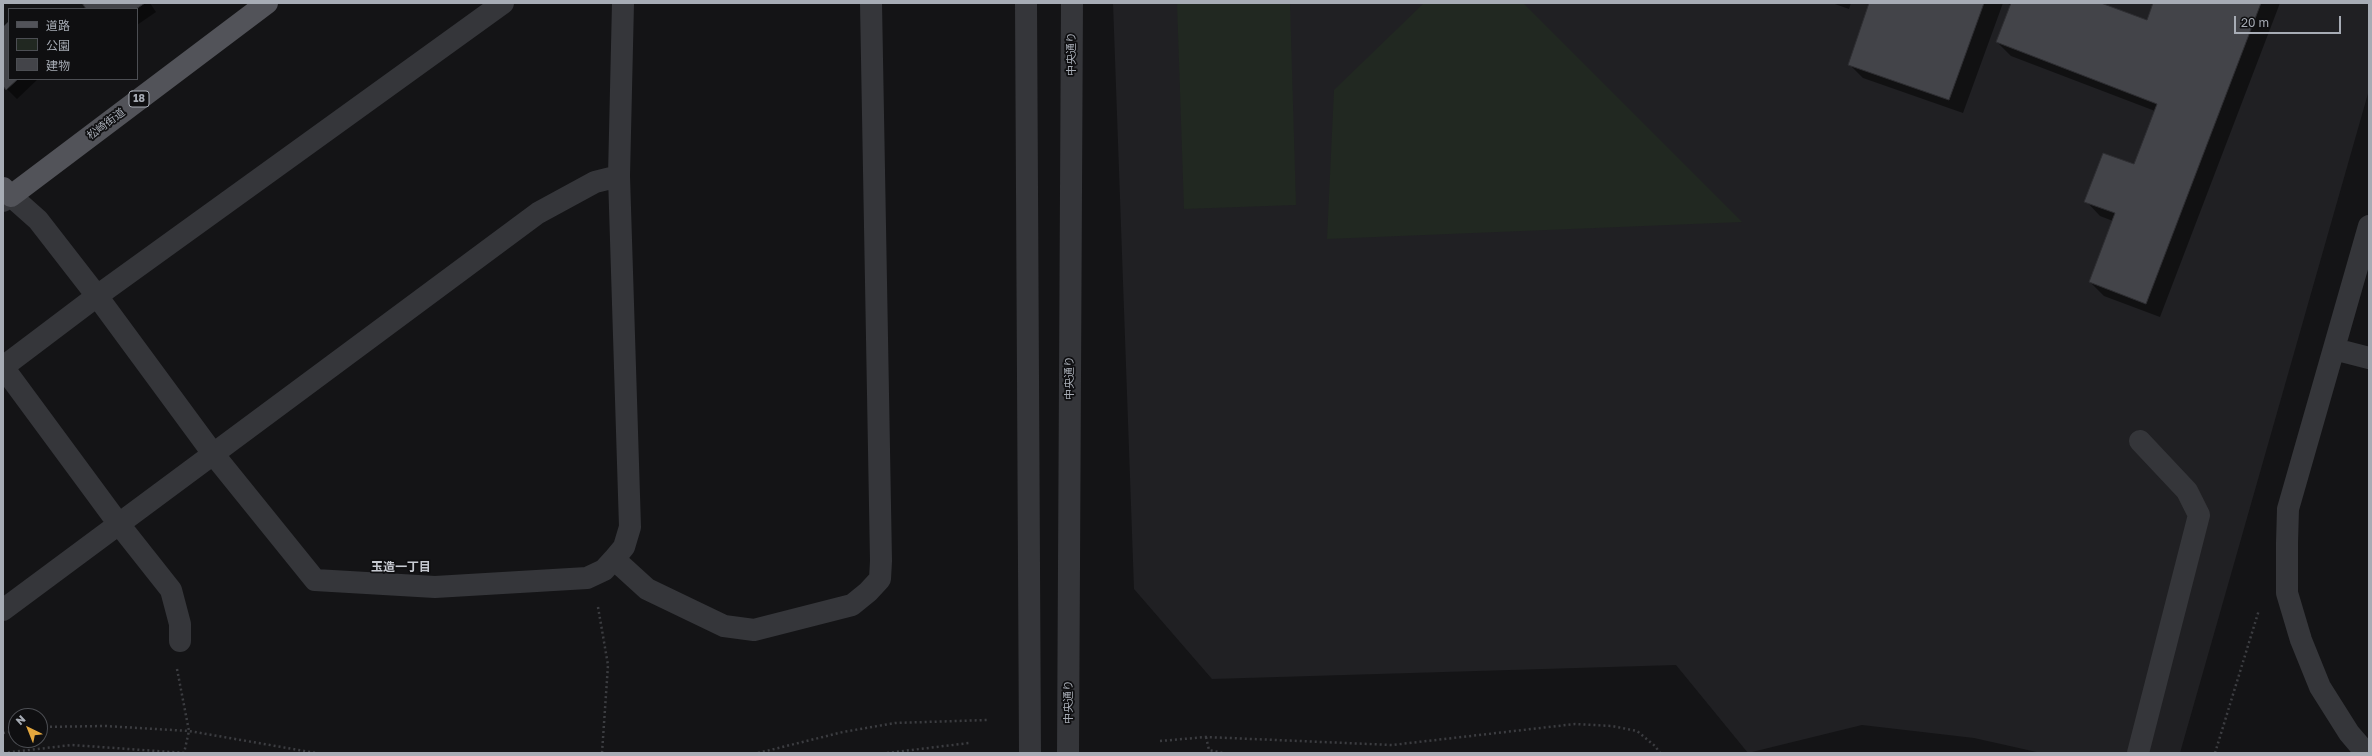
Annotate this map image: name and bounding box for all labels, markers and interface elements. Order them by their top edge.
legend [8,8,138,80]
scale bar [2236,8,2343,34]
text: 20 m [2241,15,2269,30]
text: 道路 [46,18,70,33]
street label: 中央通り [1065,32,1079,76]
text: 公園 [46,38,70,53]
text: 建物 [46,58,70,73]
road number: 18 [129,91,149,107]
street label: 松崎街道 [84,105,128,143]
street label: 中央通り [1063,356,1077,400]
district label: 玉造一丁目 [371,560,431,574]
street label: 中央通り [1062,680,1076,724]
north arrow [8,708,48,748]
text: N [13,712,28,727]

